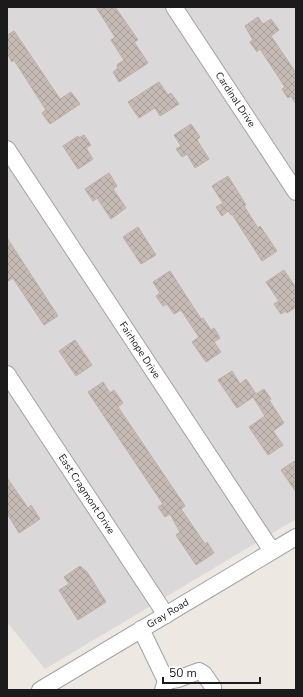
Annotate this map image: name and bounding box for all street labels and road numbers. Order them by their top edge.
street label: Cardinal Drive [212,69,259,130]
street label: Fairhope Drive [116,319,163,381]
street label: East Cragmont Drive [55,452,118,537]
street label: Gray Road [144,595,192,632]

